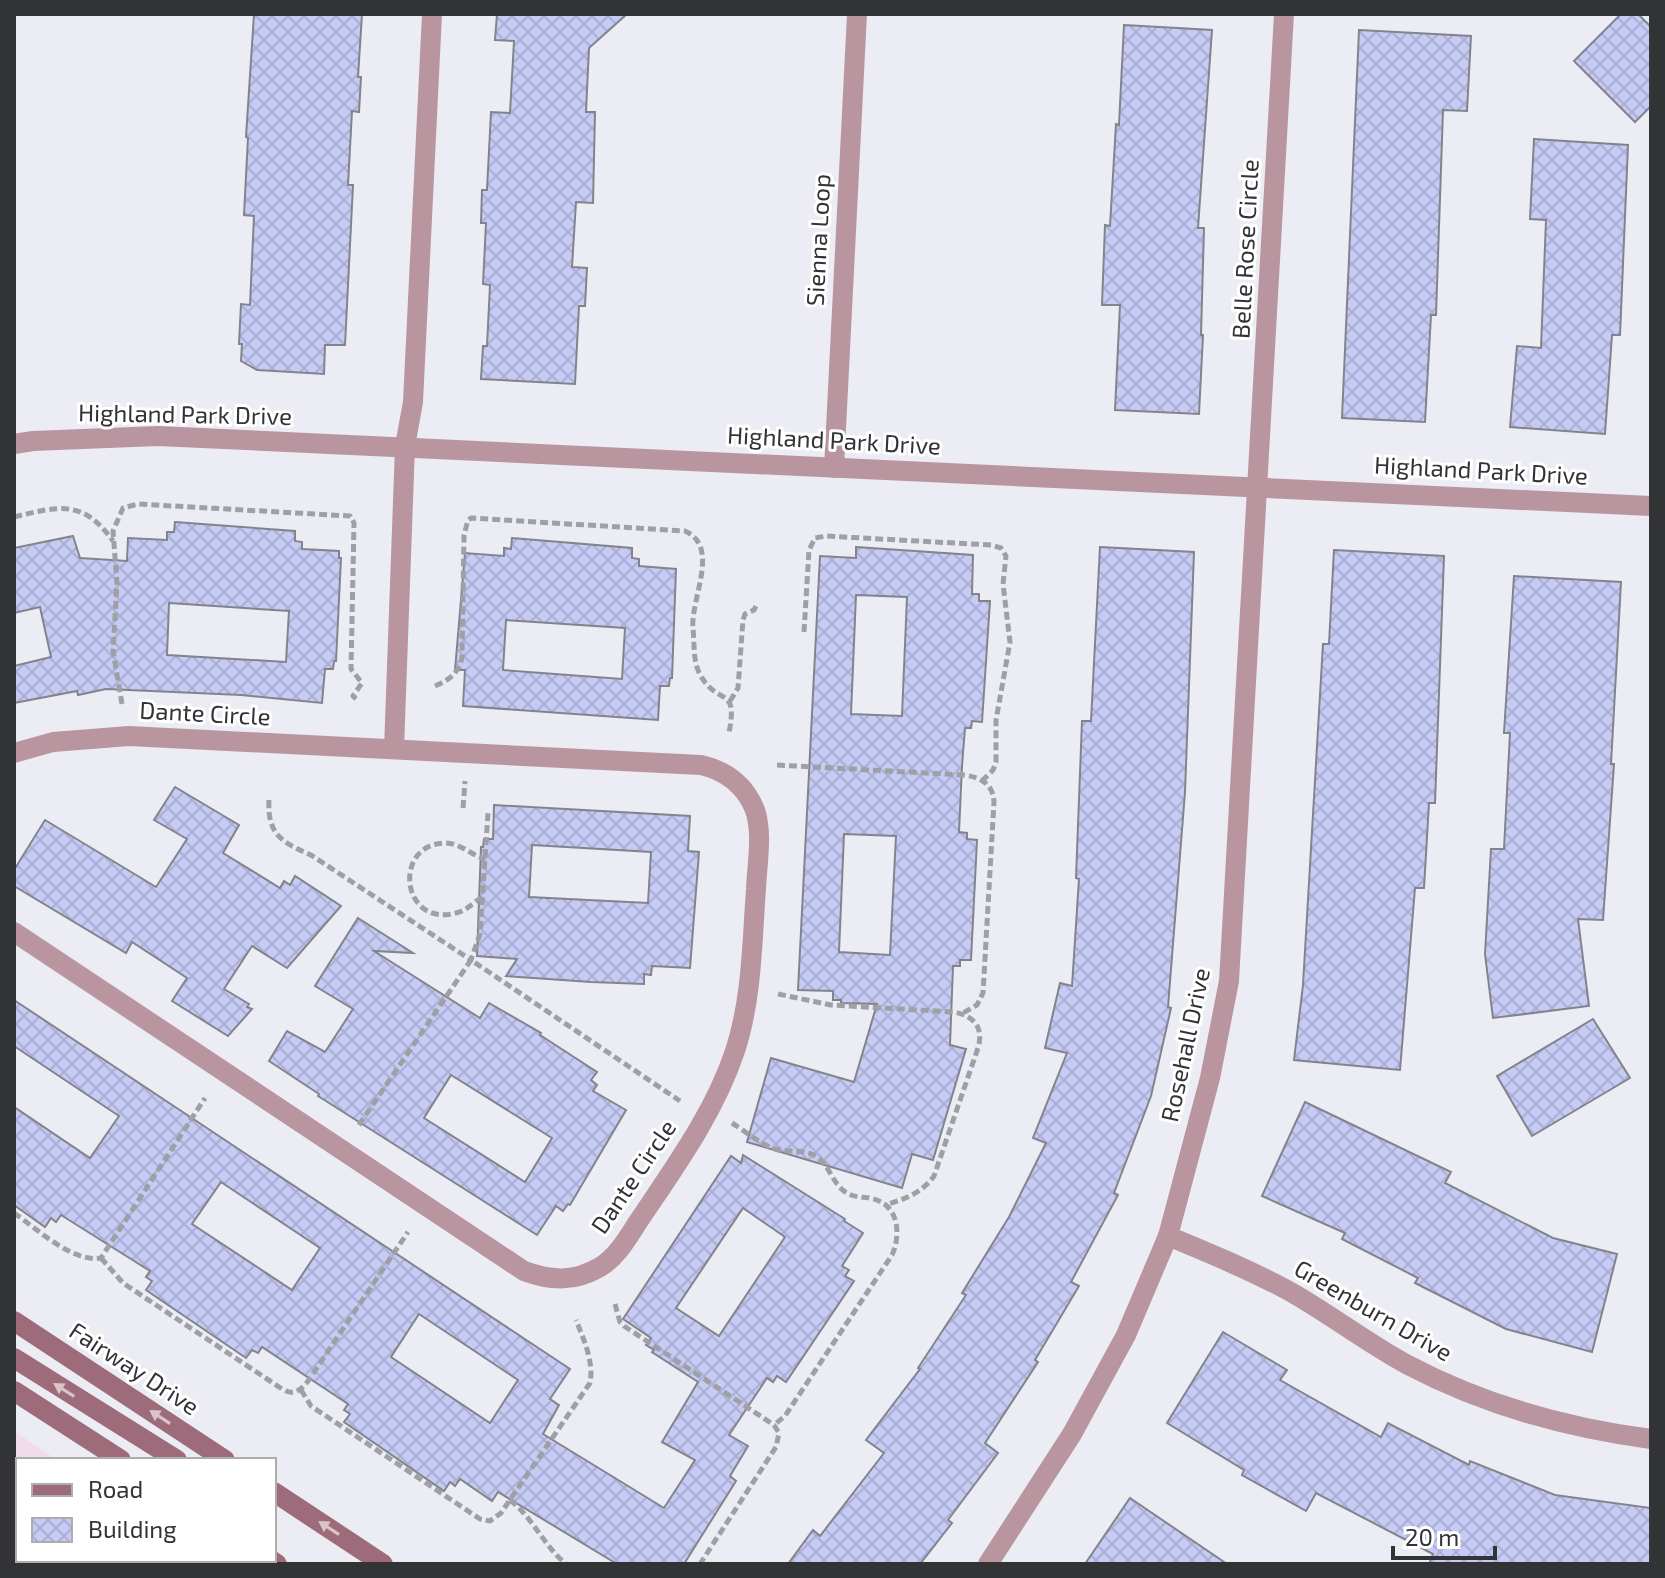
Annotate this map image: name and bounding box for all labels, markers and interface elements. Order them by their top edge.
street label: Belle Rose Circle [1225,158,1264,339]
street label: Sienna Loop [800,173,835,307]
street label: Highland Park Drive [78,397,292,430]
street label: Highland Park Drive [727,419,942,460]
street label: Highland Park Drive [1374,449,1589,490]
street label: Dante Circle [139,695,271,730]
street label: Rosehall Drive [1154,965,1215,1124]
street label: Dante Circle [584,1114,681,1239]
street label: Greenburn Drive [1290,1253,1458,1367]
street label: Fairway Drive [65,1315,205,1420]
one-way arrow [53,1382,74,1397]
one-way arrow [149,1410,170,1425]
legend [16,1458,276,1562]
text: Road [88,1474,143,1503]
scale bar [1393,1510,1495,1560]
text: Building [88,1514,177,1543]
one-way arrow [318,1521,339,1536]
text: 20 m [1405,1522,1459,1551]

